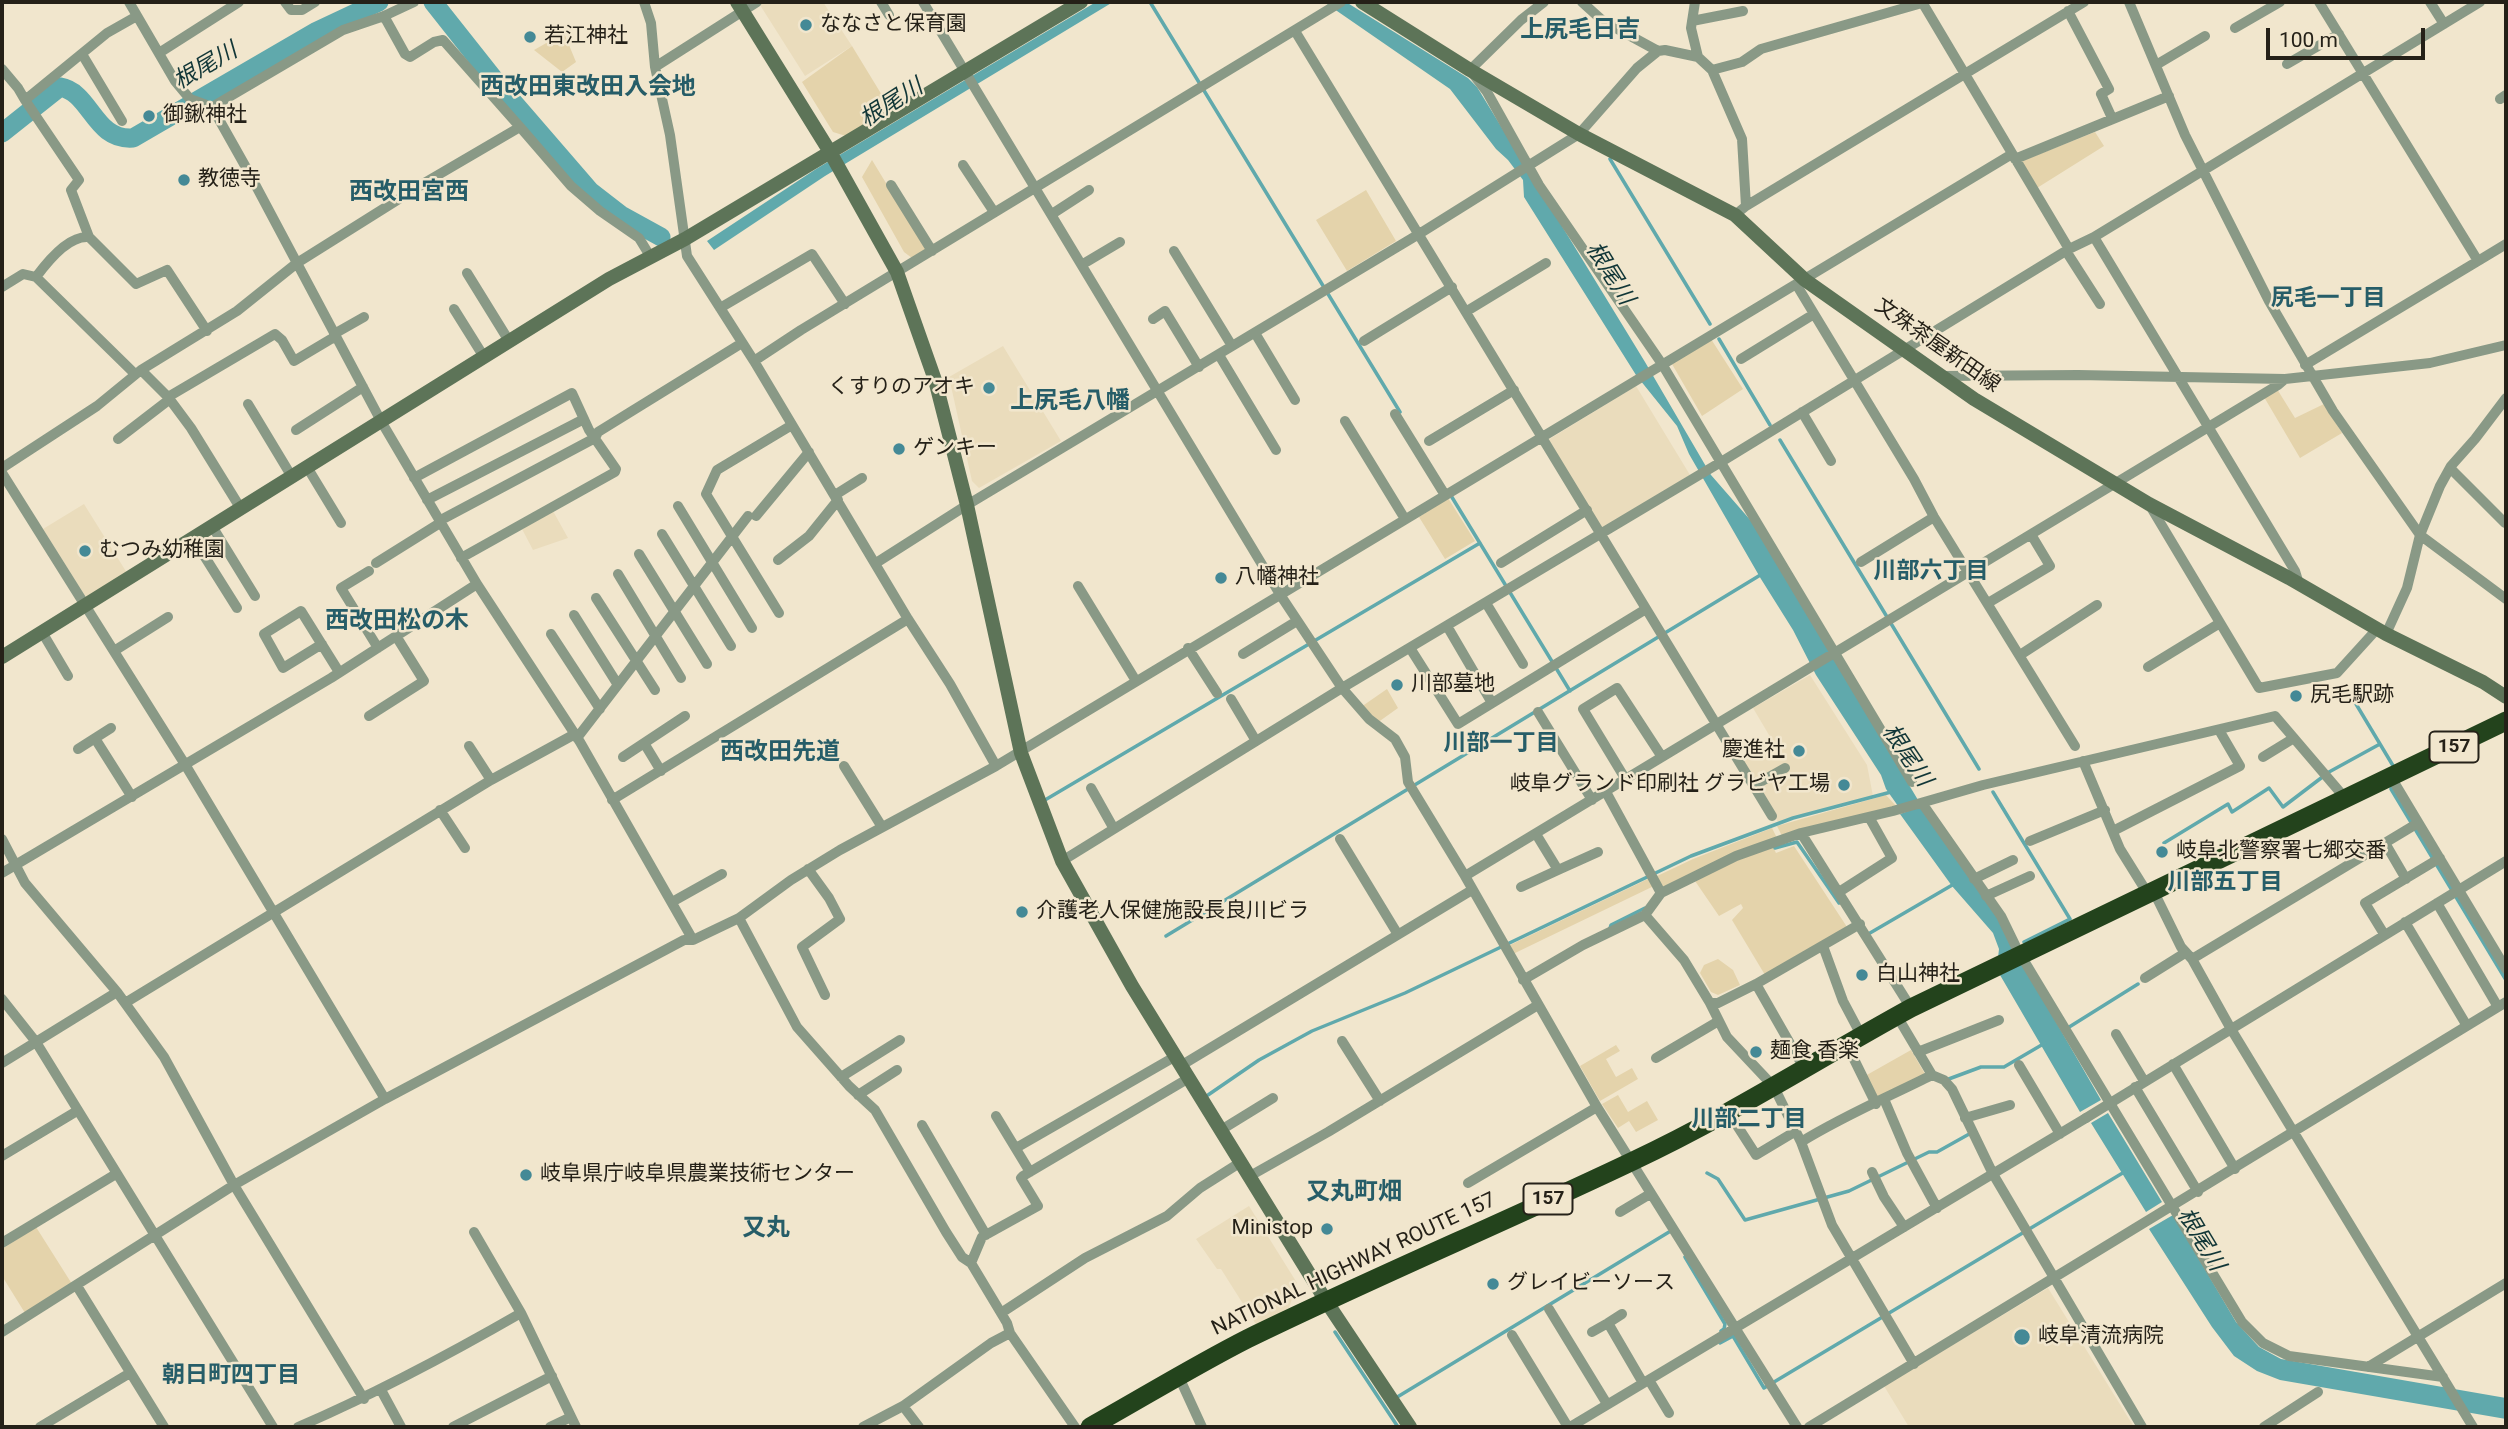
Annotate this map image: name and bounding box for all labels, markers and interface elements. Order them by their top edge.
place label: ななさと保育園 [820,12,967,38]
scale bar [2270,14,2429,58]
marker: ななさと保育園 [798,17,814,33]
district label: 上尻毛日吉 [1520,17,1640,45]
place label: 若江神社 [544,24,628,50]
text: 100 m [2279,28,2338,52]
marker: 若江神社 [522,29,538,45]
water label: 根尾川 [169,38,243,96]
district label: 西改田東改田入会地 [480,74,696,102]
water label: 根尾川 [855,74,929,134]
place label: 御鍬神社 [163,103,247,129]
marker: 御鍬神社 [141,108,157,124]
place label: 教徳寺 [198,167,261,193]
marker: 教徳寺 [176,172,192,188]
district label: 西改田宮西 [349,179,469,207]
water label: 根尾川 [1579,237,1639,311]
district label: 尻毛一丁目 [2271,285,2385,313]
street label: 文殊茶屋新田線 [1870,294,2004,398]
place label: くすりのアオキ [828,375,975,401]
marker: くすりのアオキ [981,380,997,396]
district label: 上尻毛八幡 [1010,388,1130,416]
place label: ゲンキー [913,436,997,462]
marker: ゲンキー [891,441,907,457]
place label: むつみ幼稚園 [99,538,225,564]
marker: むつみ幼稚園 [77,543,93,559]
district label: 川部六丁目 [1874,558,1988,586]
place label: 八幡神社 [1235,565,1319,591]
marker: 八幡神社 [1213,570,1229,586]
district label: 西改田松の木 [325,608,469,636]
place label: 川部墓地 [1411,672,1495,698]
marker: 川部墓地 [1389,677,1405,693]
place label: 尻毛駅跡 [2310,683,2394,709]
marker: 尻毛駅跡 [2288,688,2304,704]
water label: 根尾川 [1875,720,1937,792]
district label: 川部一丁目 [1444,730,1558,758]
road number: 157 [2430,732,2478,762]
place label: 慶進社 [1722,738,1785,764]
district label: 西改田先道 [720,739,840,767]
marker: 慶進社 [1791,743,1807,759]
place label: 岐阜グランド印刷社 グラビヤ工場 [1510,772,1830,798]
marker: 岐阜グランド印刷社 グラビヤ工場 [1836,777,1852,793]
place label: 岐阜北警察署七郷交番 [2176,839,2386,865]
marker: 岐阜北警察署七郷交番 [2154,844,2170,860]
district label: 川部五丁目 [2168,869,2282,897]
place label: 介護老人保健施設長良川ビラ [1036,899,1309,925]
marker: 介護老人保健施設長良川ビラ [1014,904,1030,920]
place label: 白山神社 [1876,962,1960,988]
marker: 白山神社 [1854,967,1870,983]
place label: 麺食 香楽 [1770,1039,1859,1065]
marker: 麺食 香楽 [1748,1044,1764,1060]
district label: 川部二丁目 [1692,1106,1806,1134]
place label: 岐阜県庁岐阜県農業技術センター [540,1162,855,1188]
marker: 岐阜県庁岐阜県農業技術センター [518,1167,534,1183]
district label: 又丸町畑 [1306,1179,1402,1207]
road number: 157 [1524,1184,1572,1214]
street label: NATIONAL HIGHWAY ROUTE 157 [1208,1188,1500,1342]
water label: 根尾川 [2170,1203,2230,1277]
district label: 又丸 [742,1215,790,1243]
place label: Ministop [1232,1216,1313,1242]
marker: Ministop [1319,1221,1335,1237]
place label: グレイビーソース [1507,1271,1675,1297]
marker: グレイビーソース [1485,1276,1501,1292]
place label: 岐阜清流病院 [2038,1324,2164,1350]
marker: 岐阜清流病院 [2012,1327,2032,1347]
district label: 朝日町四丁目 [162,1362,300,1390]

